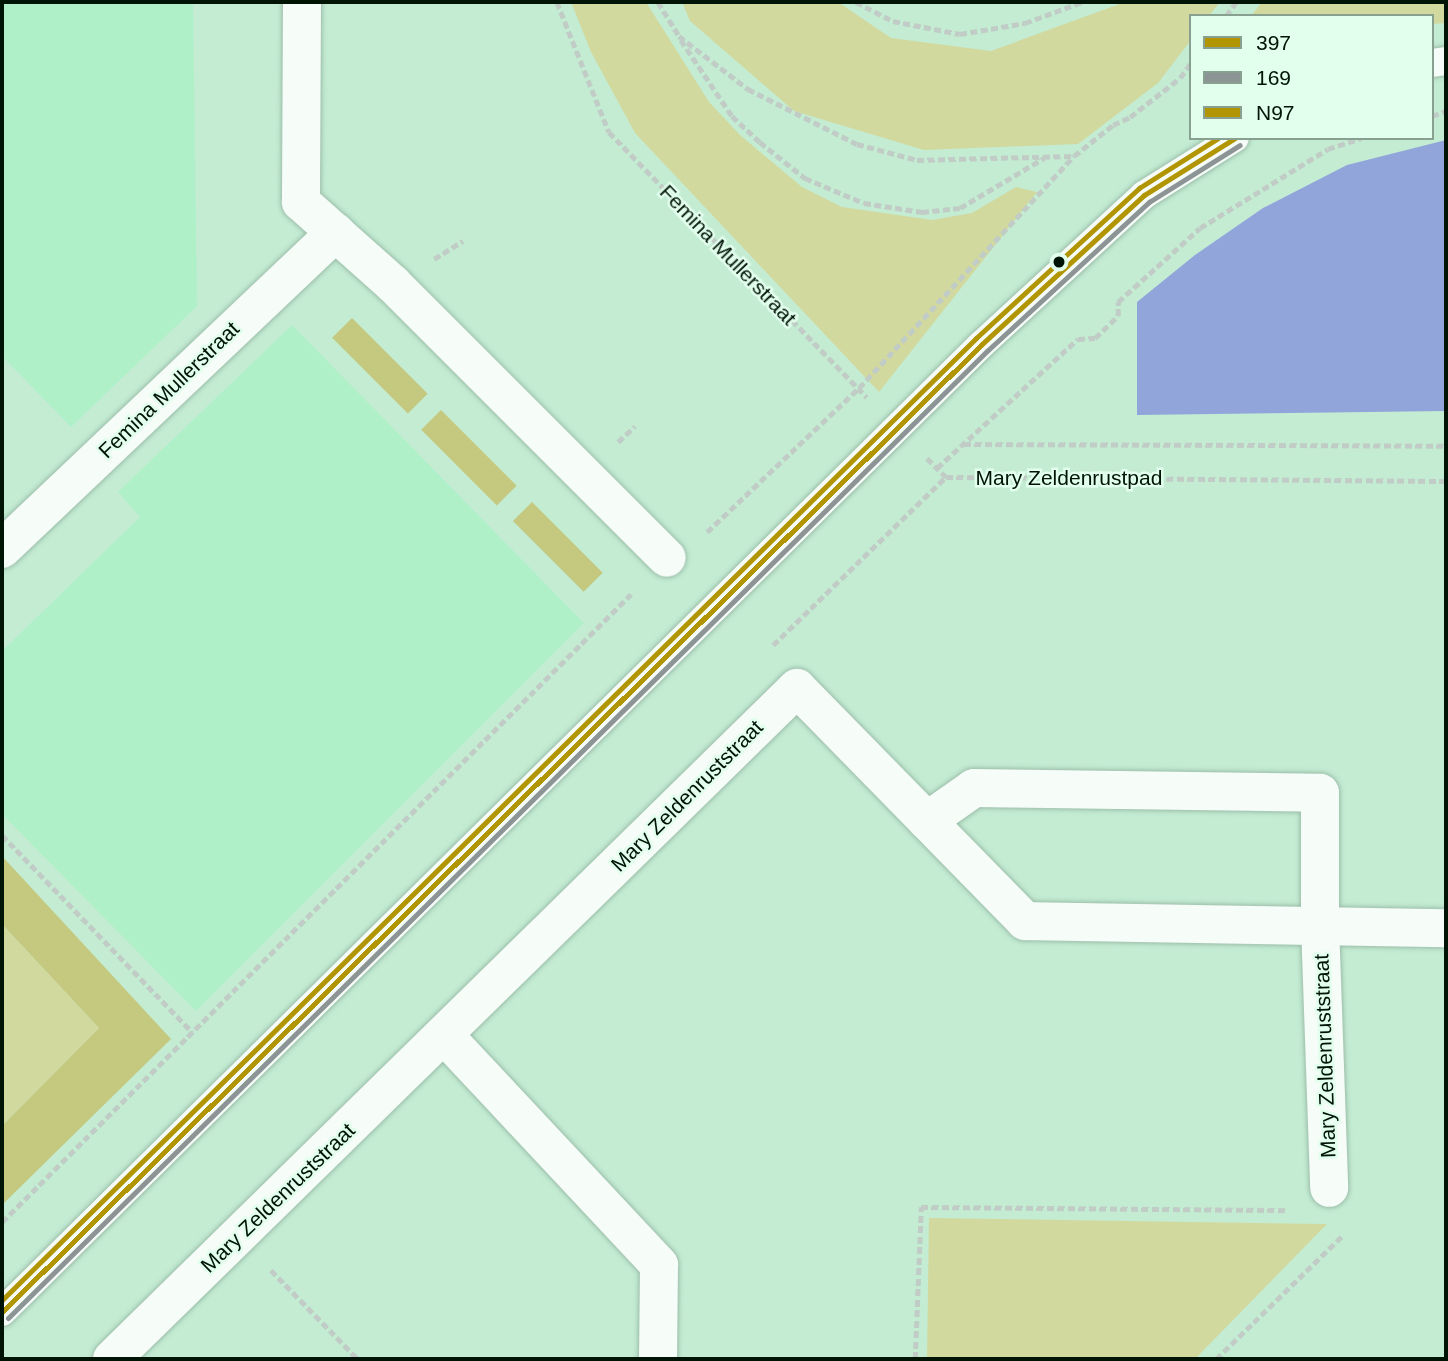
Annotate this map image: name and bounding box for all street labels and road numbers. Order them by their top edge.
street label: Femina Mullerstraat [654,180,802,330]
street label: Femina Mullerstraat [94,316,244,464]
street label: Mary Zeldenrustpad [976,465,1162,491]
street label: Mary Zeldenruststraat [606,715,768,877]
street label: Mary Zeldenruststraat [1309,954,1341,1158]
street label: Mary Zeldenruststraat [196,1118,360,1278]

